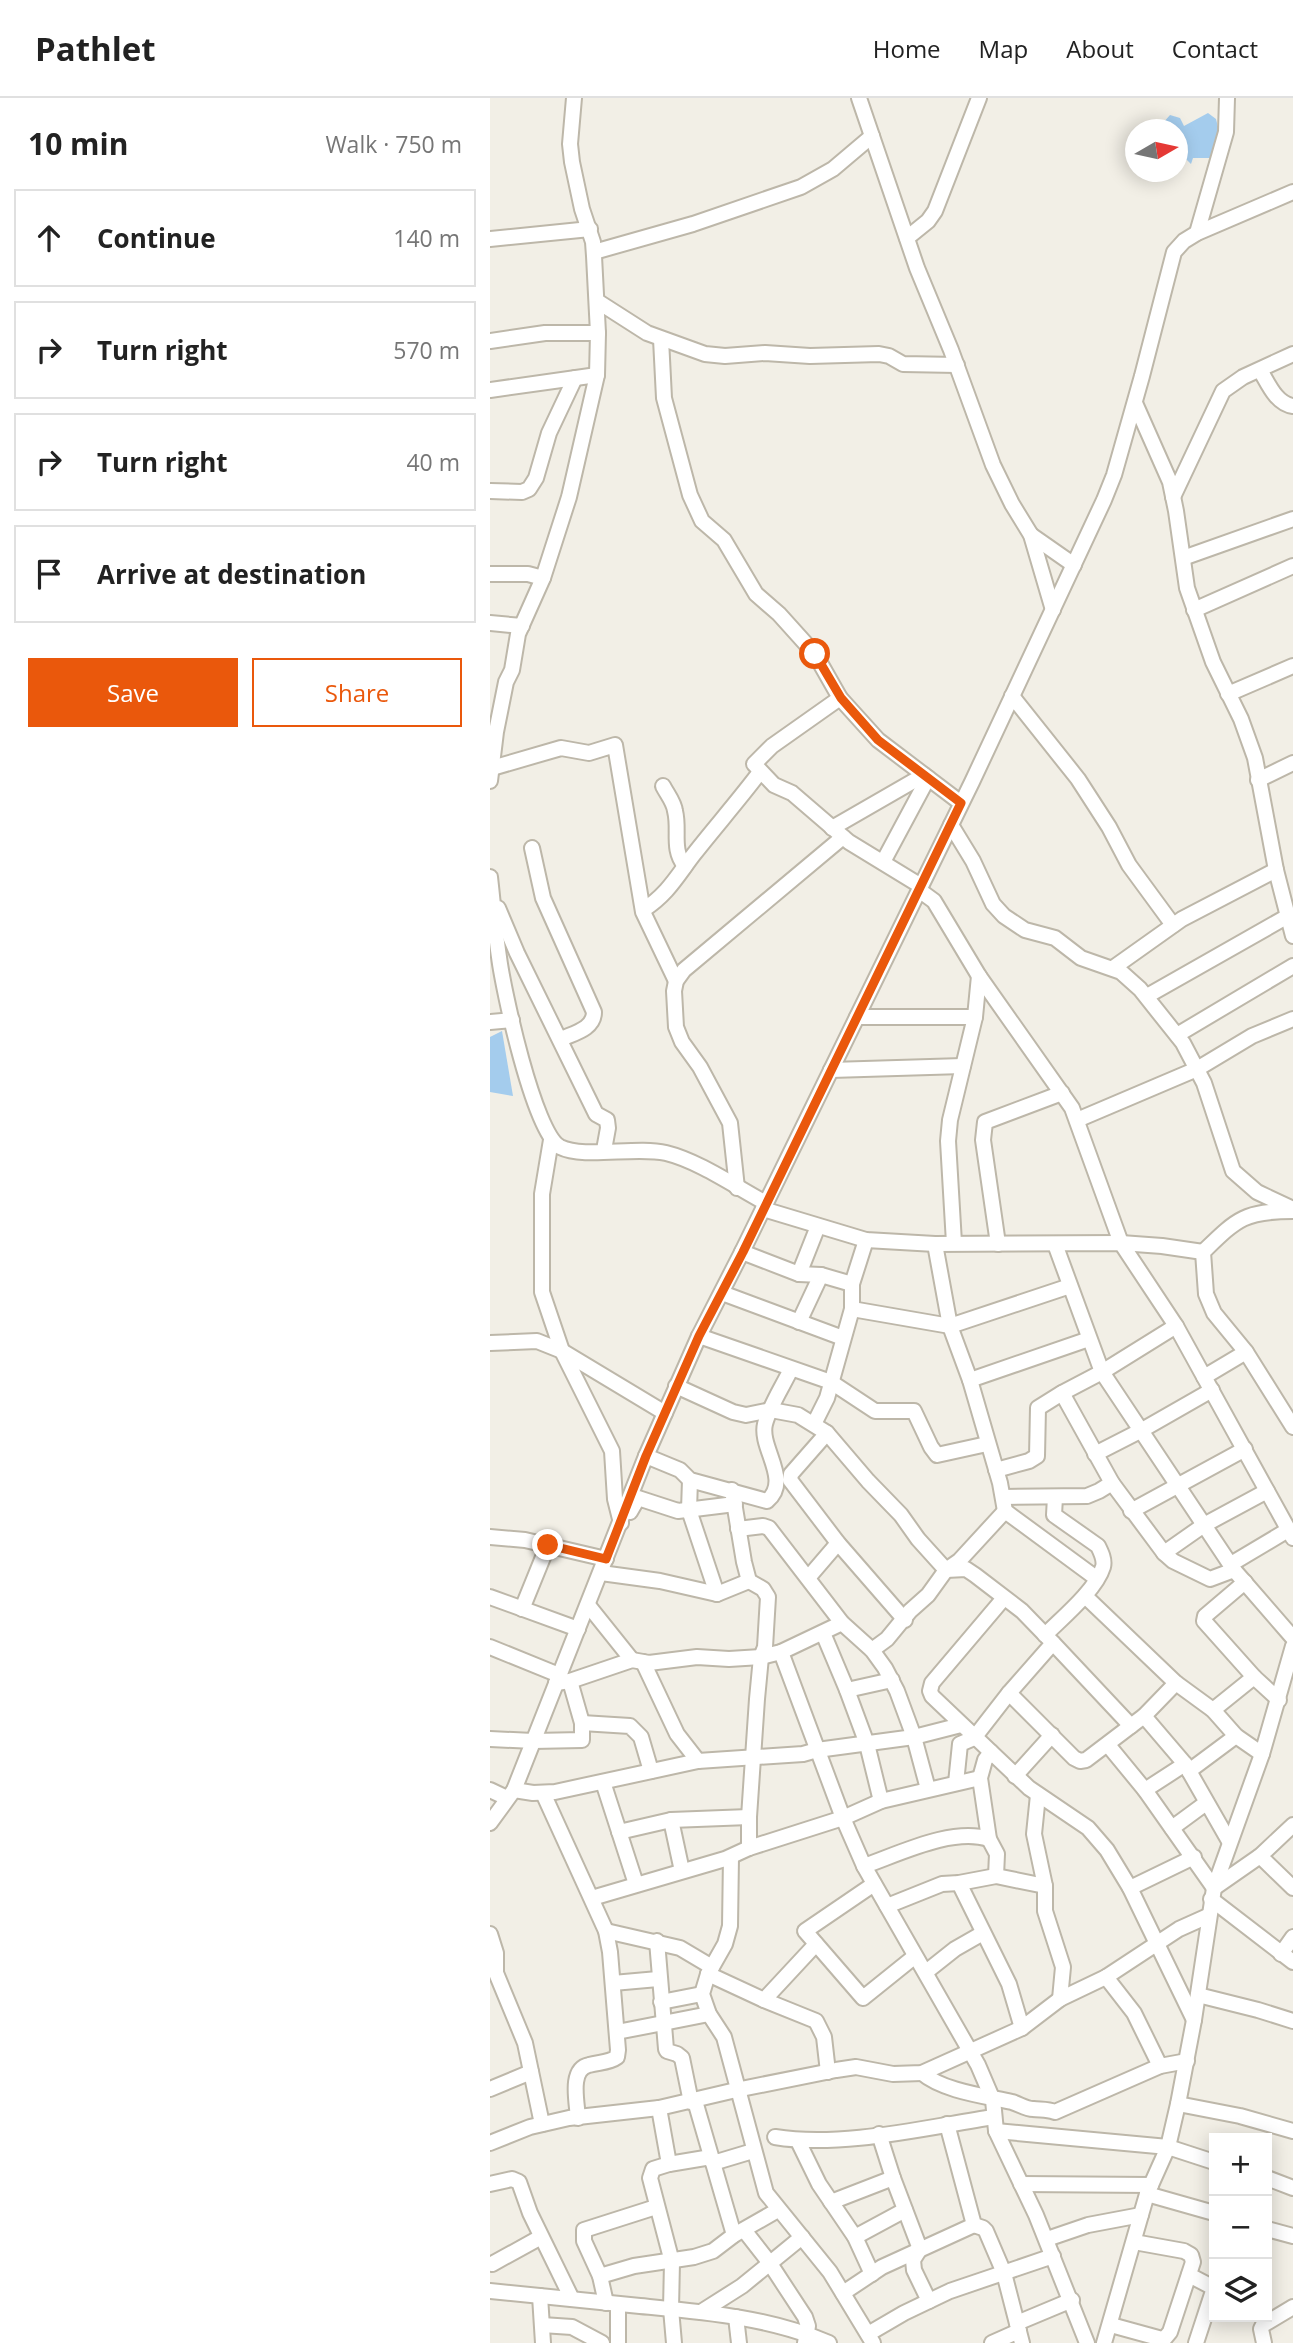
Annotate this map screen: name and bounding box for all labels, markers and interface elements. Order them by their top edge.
text: Pathlet [35,26,156,71]
text: Home [873,32,941,65]
text: Map [979,32,1028,65]
text: About [1066,32,1134,65]
text: Contact [1172,32,1258,65]
north arrow [1125,119,1188,182]
text: 10 min [28,123,128,164]
text: Walk · 750 m [325,128,462,160]
icon: ahead [30,219,68,257]
text: Continue [97,220,216,256]
text: 140 m [393,222,460,254]
icon: right [30,331,68,369]
text: Turn right [97,332,228,368]
text: 570 m [393,334,460,366]
icon: right [30,443,68,481]
text: Turn right [97,444,228,480]
text: 40 m [406,446,460,478]
icon: arrive [30,555,68,593]
text: Arrive at destination [97,556,366,592]
route start [799,638,830,669]
button: Save [28,658,238,727]
button: Share [252,658,462,727]
route end [532,1529,563,1560]
map controls [1209,2133,1272,2322]
button: + [1209,2133,1272,2196]
button: − [1209,2196,1272,2259]
button: layers [1209,2259,1272,2322]

